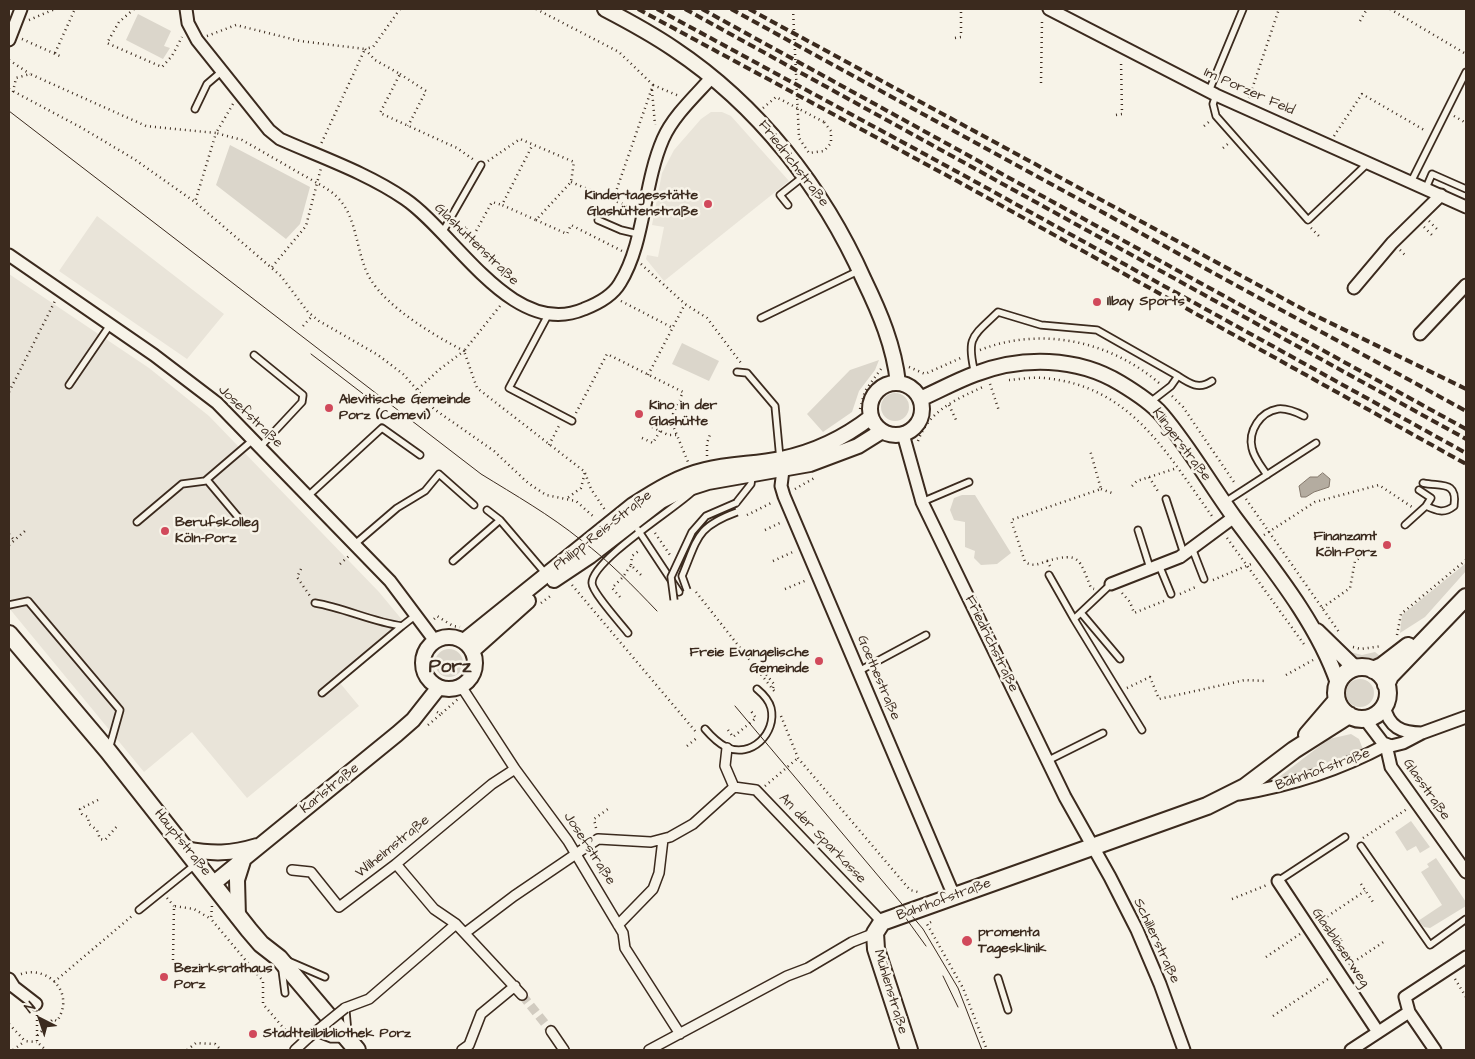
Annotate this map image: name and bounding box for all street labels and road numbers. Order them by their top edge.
street label: Im Porzer Feld [1201,64,1297,120]
street label: Friedrichstraße [754,117,832,211]
street label: Glashüttenstraße [430,200,522,290]
street label: Josefstraße [214,382,286,452]
street label: Klingerstraße [1148,405,1214,485]
street label: Philipp-Reis-Straße [550,487,656,575]
street label: Friedrichstraße [960,593,1022,695]
street label: Goethestraße [853,633,903,723]
street label: Bahnhofstraße [1274,745,1372,795]
street label: Glasstraße [1399,756,1453,824]
street label: Karlstraße [297,760,363,818]
street label: An der Sparkasse [775,790,869,888]
street label: Hauptstraße [150,806,214,880]
street label: Josefstraße [559,810,619,888]
street label: Wilhelmstraße [353,812,433,882]
street label: Bahnhofstraße [895,875,993,925]
street label: Schillerstraße [1129,896,1183,986]
street label: Glasbläserweg [1307,905,1373,991]
street label: Mühlenstraße [869,948,911,1036]

